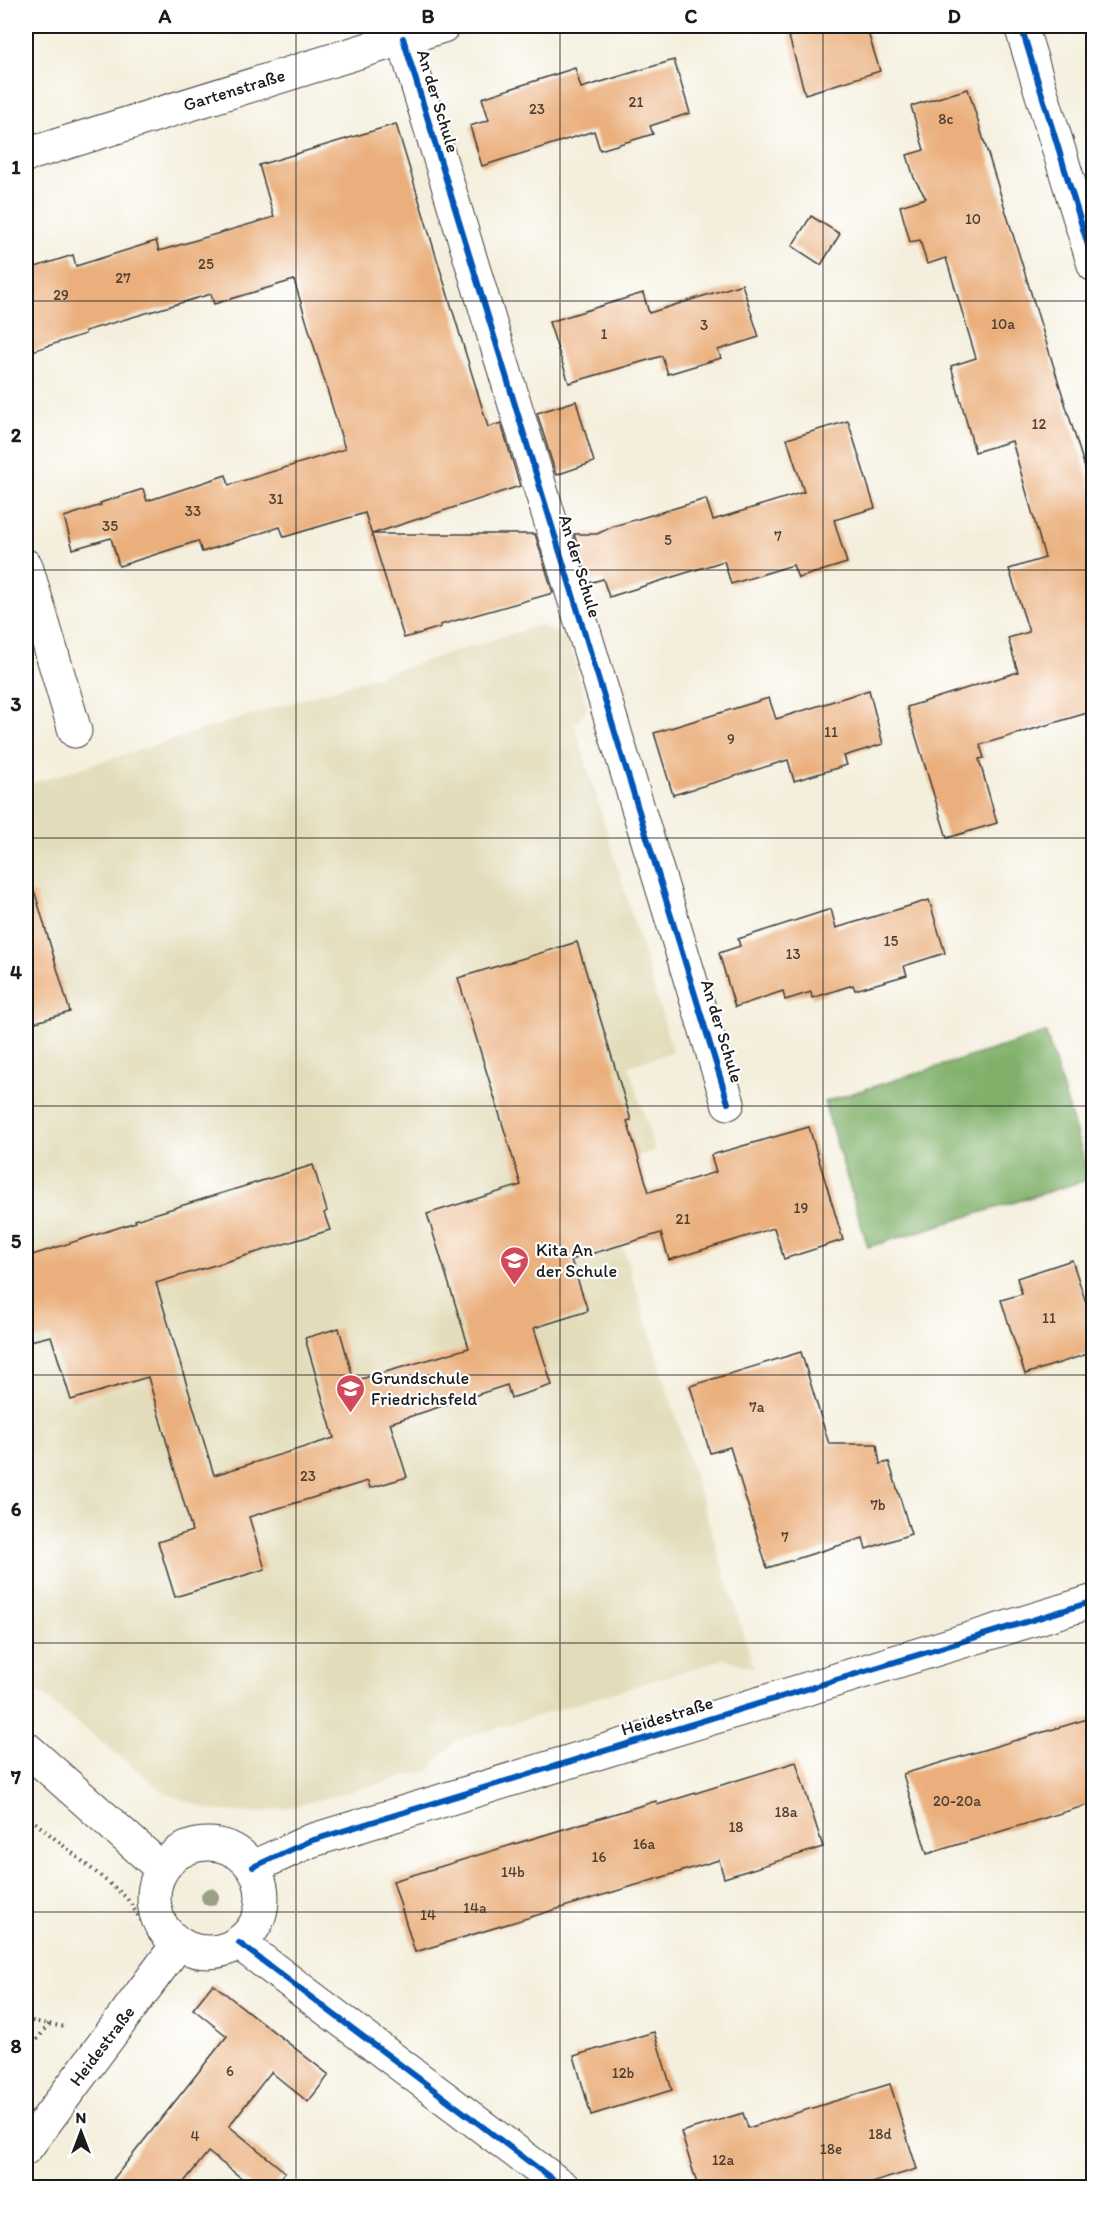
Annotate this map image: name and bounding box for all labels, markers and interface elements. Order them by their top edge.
text: A [158,4,172,28]
text: B [422,4,435,28]
text: C [685,4,698,28]
text: D [947,4,961,28]
street label: An der Schule [412,47,464,155]
street label: Gartenstraße [180,64,288,116]
house number: 21 [629,93,643,111]
house number: 23 [529,100,545,118]
house number: 8c [938,110,954,128]
text: 1 [11,155,21,179]
house number: 10 [965,210,981,228]
house number: 25 [198,255,214,273]
house number: 27 [115,269,131,287]
house number: 29 [53,286,69,304]
house number: 10a [991,315,1015,333]
house number: 3 [700,316,708,334]
house number: 1 [601,325,608,343]
house number: 12 [1032,415,1047,433]
text: 2 [11,423,22,447]
house number: 31 [268,490,284,508]
house number: 33 [185,502,201,520]
street label: An der Schule [554,512,606,620]
house number: 35 [102,517,118,535]
house number: 7 [774,527,782,545]
house number: 5 [664,531,672,549]
text: 3 [11,692,22,716]
house number: 11 [824,723,838,741]
house number: 9 [727,730,735,748]
house number: 15 [884,932,899,950]
house number: 13 [785,945,801,963]
text: 4 [10,960,22,984]
street label: An der Schule [696,977,748,1085]
house number: 19 [794,1199,809,1217]
house number: 21 [676,1210,690,1228]
text: 5 [11,1229,22,1253]
place label: Kita An der Schule [536,1239,617,1282]
school or university icon: Kita An der Schule [499,1244,531,1286]
house number: 11 [1042,1309,1056,1327]
place label: Grundschule Friedrichsfeld [371,1367,478,1410]
school or university icon: Grundschule Friedrichsfeld [334,1372,366,1414]
house number: 7a [749,1398,765,1416]
house number: 23 [300,1467,316,1485]
house number: 7b [870,1496,886,1514]
text: 6 [11,1497,22,1521]
house number: 7 [781,1528,789,1546]
street label: Heidestraße [618,1692,716,1740]
text: 7 [10,1765,21,1789]
house number: 20-20a [933,1792,981,1810]
house number: 18a [775,1803,798,1821]
house number: 18 [728,1818,744,1836]
house number: 16a [633,1835,656,1853]
house number: 16 [592,1848,607,1866]
house number: 14b [501,1863,525,1881]
house number: 14a [463,1899,487,1917]
house number: 14 [420,1906,436,1924]
street label: Heidestraße [65,2001,139,2091]
text: 8 [11,2034,22,2058]
house number: 6 [226,2062,234,2080]
house number: 12b [612,2064,635,2082]
north arrow [51,2102,111,2162]
text: N [76,2108,86,2127]
house number: 18d [868,2125,892,2143]
house number: 4 [190,2127,200,2145]
house number: 18e [820,2140,842,2158]
house number: 12a [712,2151,735,2169]

